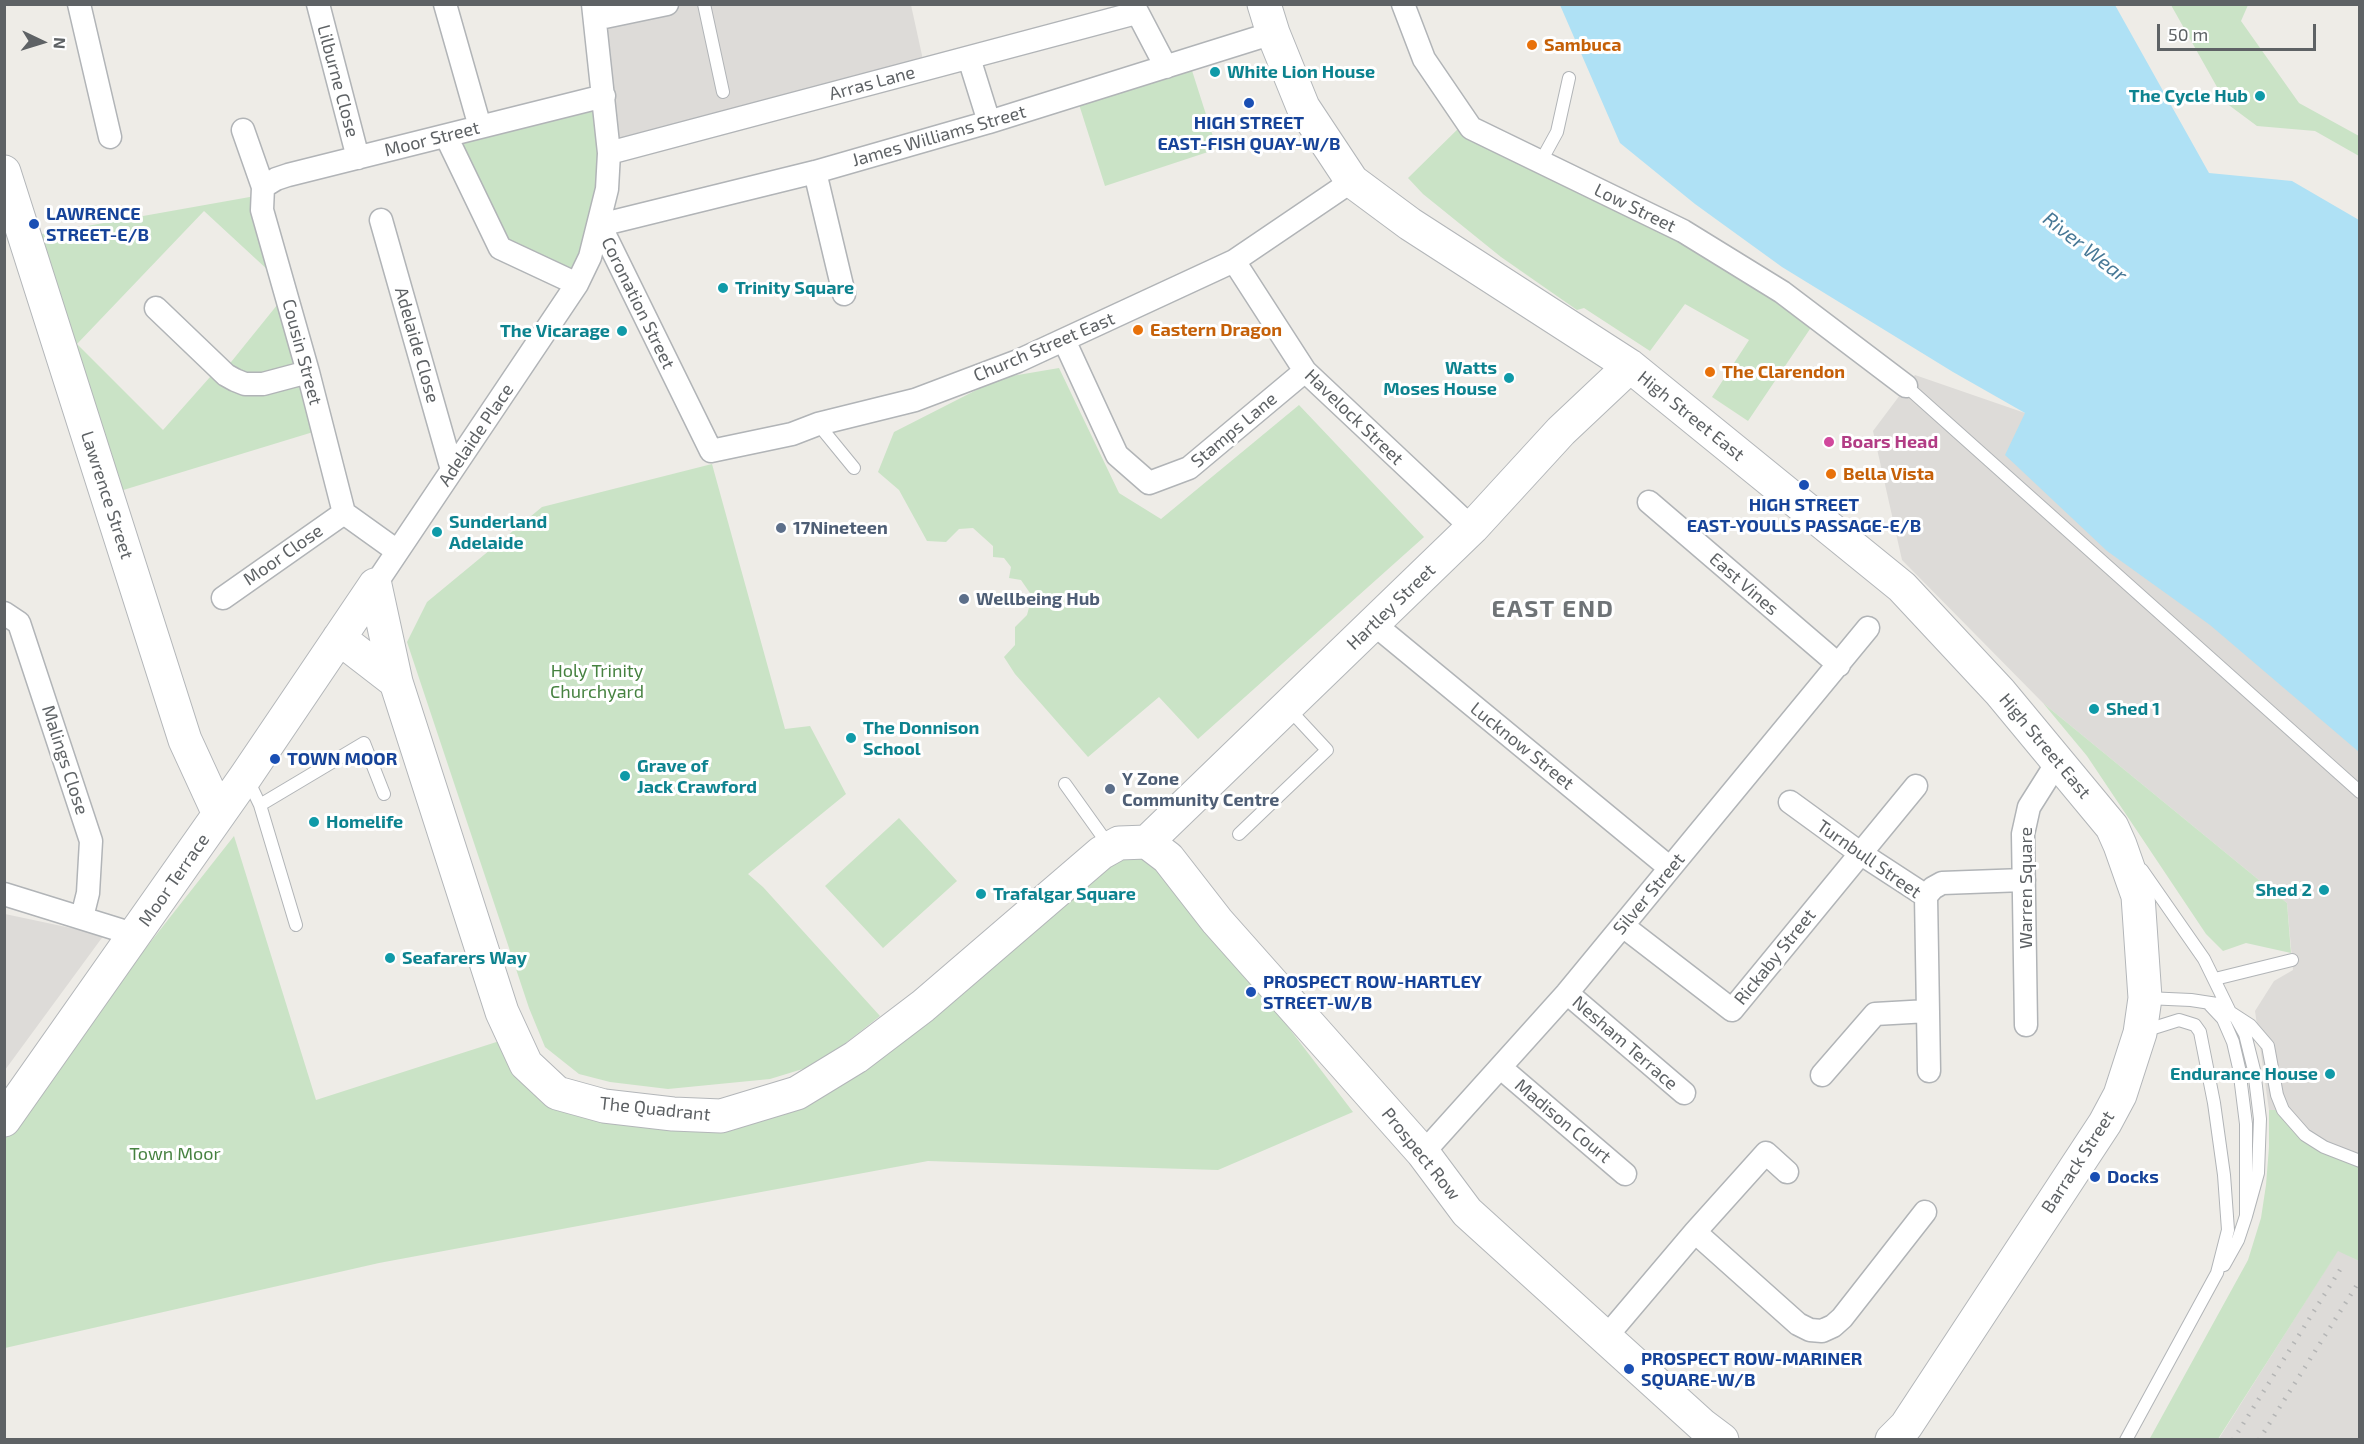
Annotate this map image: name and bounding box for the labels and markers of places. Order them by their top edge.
place label: Sambuca [1544,34,1621,56]
marker: Sambuca [1525,38,1539,52]
place label: White Lion House [1227,61,1375,83]
marker: White Lion House [1208,65,1222,79]
place label: The Cycle Hub [2129,85,2248,107]
marker: The Cycle Hub [2253,89,2267,103]
marker: HIGH STREET EAST-FISH QUAY-W/B [1242,96,1256,110]
place label: HIGH STREET EAST-FISH QUAY-W/B [1157,112,1341,154]
place label: LAWRENCE STREET-E/B [46,203,149,246]
marker: LAWRENCE STREET-E/B [27,217,41,231]
place label: Trinity Square [735,277,854,299]
marker: Trinity Square [716,281,730,295]
place label: Eastern Dragon [1150,319,1282,341]
place label: The Vicarage [500,320,610,342]
marker: Eastern Dragon [1131,323,1145,337]
marker: The Vicarage [615,324,629,338]
place label: Watts Moses House [1383,357,1497,400]
place label: The Clarendon [1722,361,1845,383]
marker: The Clarendon [1703,365,1717,379]
marker: Watts Moses House [1502,371,1516,385]
place label: Boars Head [1841,431,1938,453]
marker: Boars Head [1822,435,1836,449]
place label: Bella Vista [1843,463,1934,485]
marker: Bella Vista [1824,467,1838,481]
marker: HIGH STREET EAST-YOULLS PASSAGE-E/B [1797,478,1811,492]
place label: HIGH STREET EAST-YOULLS PASSAGE-E/B [1687,494,1921,536]
place label: Sunderland Adelaide [449,511,547,554]
place label: 17Nineteen [793,517,888,539]
marker: 17Nineteen [774,521,788,535]
marker: Sunderland Adelaide [430,525,444,539]
place label: Wellbeing Hub [976,588,1100,610]
marker: Wellbeing Hub [957,592,971,606]
place label: Shed 1 [2106,698,2160,720]
marker: Shed 1 [2087,702,2101,716]
place label: The Donnison School [863,717,979,760]
marker: The Donnison School [844,731,858,745]
place label: TOWN MOOR [287,748,397,770]
marker: TOWN MOOR [268,752,282,766]
place label: Grave of Jack Crawford [637,755,757,798]
place label: Y Zone Community Centre [1122,768,1279,810]
marker: Grave of Jack Crawford [618,769,632,783]
marker: Y Zone Community Centre [1103,782,1117,796]
place label: Homelife [326,811,403,833]
marker: Homelife [307,815,321,829]
place label: Shed 2 [2255,879,2312,901]
place label: Trafalgar Square [993,883,1136,905]
marker: Shed 2 [2317,883,2331,897]
marker: Trafalgar Square [974,887,988,901]
place label: Seafarers Way [402,947,527,969]
marker: Seafarers Way [383,951,397,965]
place label: PROSPECT ROW-HARTLEY STREET-W/B [1263,971,1482,1014]
marker: PROSPECT ROW-HARTLEY STREET-W/B [1244,985,1258,999]
place label: Endurance House [2170,1063,2318,1085]
marker: Endurance House [2323,1067,2337,1081]
place label: Docks [2107,1166,2159,1188]
marker: Docks [2088,1170,2102,1184]
place label: PROSPECT ROW-MARINER SQUARE-W/B [1641,1348,1862,1390]
marker: PROSPECT ROW-MARINER SQUARE-W/B [1622,1362,1636,1376]

